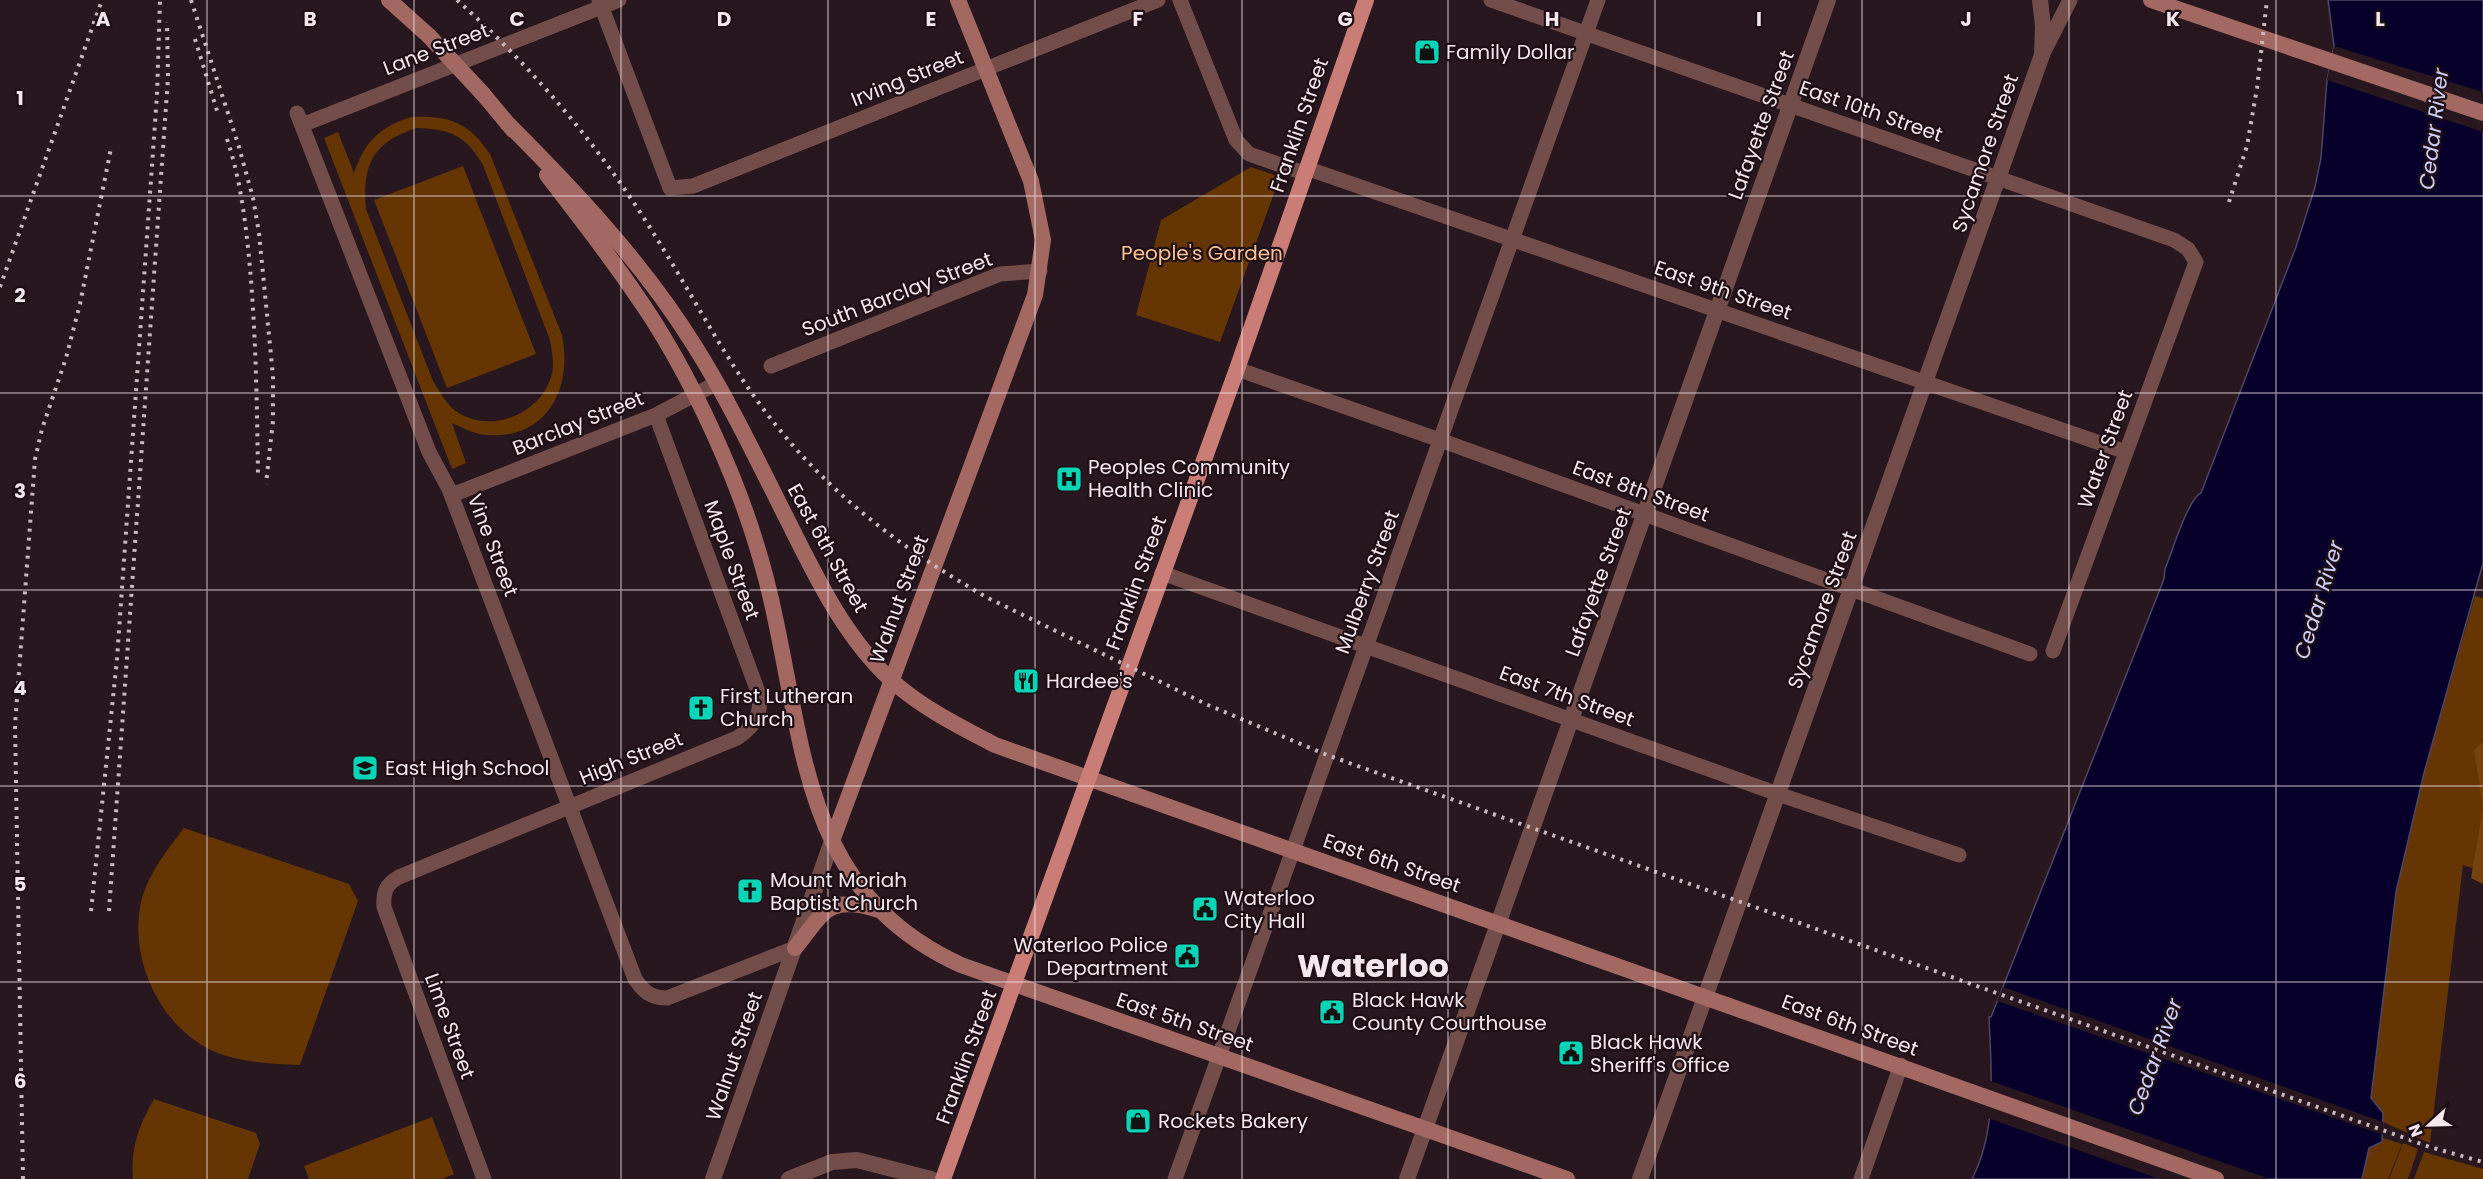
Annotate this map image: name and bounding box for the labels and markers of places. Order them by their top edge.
shop icon: Family Dollar [1412,37,1442,67]
place label: Family Dollar [1446,38,1574,66]
place label: Peoples Community Health Clinic [1088,453,1290,504]
hospital icon: Peoples Community Health Clinic [1054,464,1084,494]
restaurant icon: Hardee's [1011,666,1041,696]
place label: Hardee's [1046,667,1133,695]
place label: First Lutheran Church [720,682,853,733]
church icon: First Lutheran Church [686,693,716,723]
school or university icon: East High School [350,753,380,783]
place label: East High School [385,754,549,782]
place label: Mount Moriah Baptist Church [770,866,918,917]
church icon: Mount Moriah Baptist Church [735,876,765,906]
place label: Waterloo City Hall [1224,884,1315,935]
public building icon: Waterloo City Hall [1190,894,1220,924]
place label: Waterloo Police Department [1013,931,1168,982]
public building icon: Waterloo Police Department [1172,941,1202,971]
place label: Black Hawk County Courthouse [1352,986,1547,1037]
public building icon: Black Hawk County Courthouse [1317,997,1347,1027]
place label: Black Hawk Sheriff's Office [1590,1028,1730,1079]
public building icon: Black Hawk Sheriff's Office [1556,1038,1586,1068]
shop icon: Rockets Bakery [1123,1106,1153,1136]
place label: Rockets Bakery [1158,1107,1308,1135]

